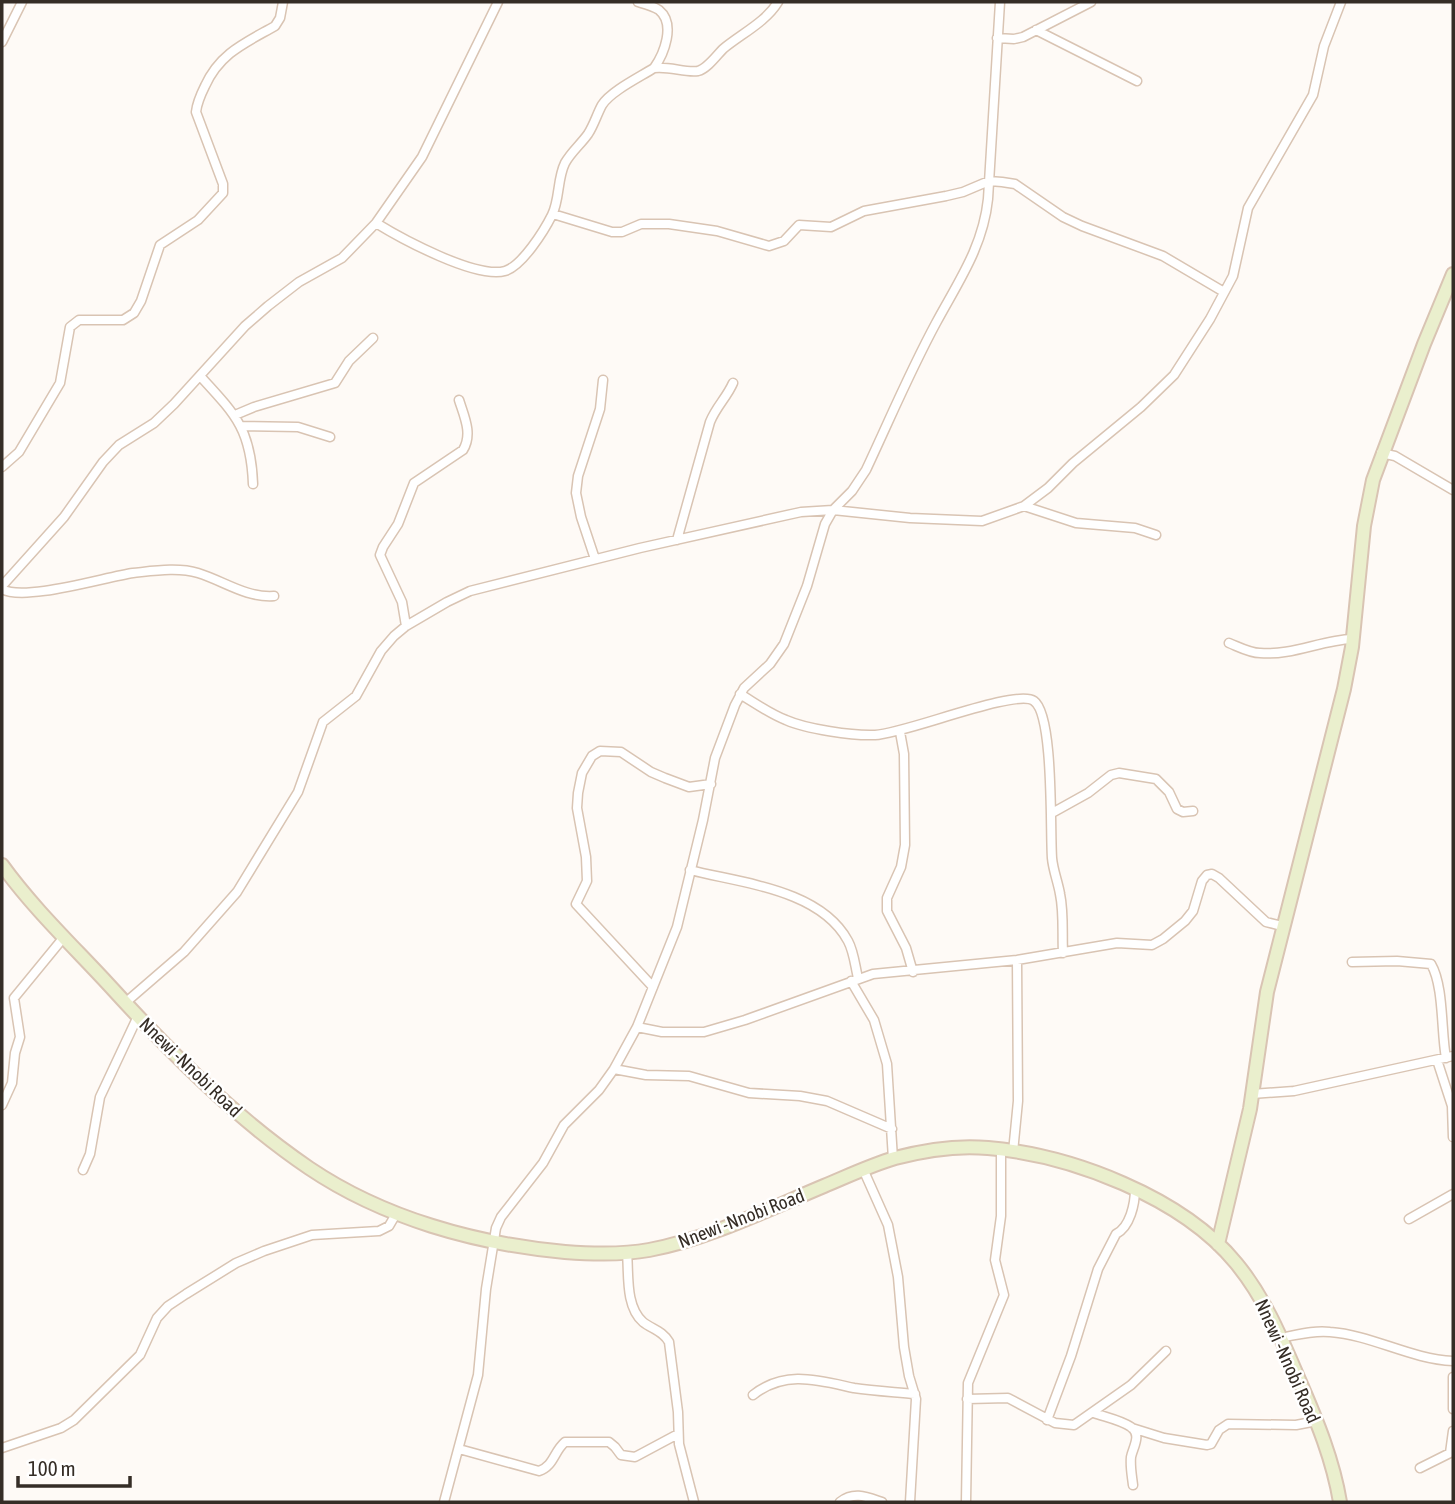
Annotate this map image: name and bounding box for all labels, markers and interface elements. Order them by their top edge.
street label: Nnewi -Nnobi Road [135,1013,247,1121]
street label: Nnewi -Nnobi Road [675,1184,807,1252]
street label: Nnewi -Nnobi Road [1251,1296,1325,1426]
scale bar [18,1444,130,1488]
text: 100 m [28,1456,76,1480]

